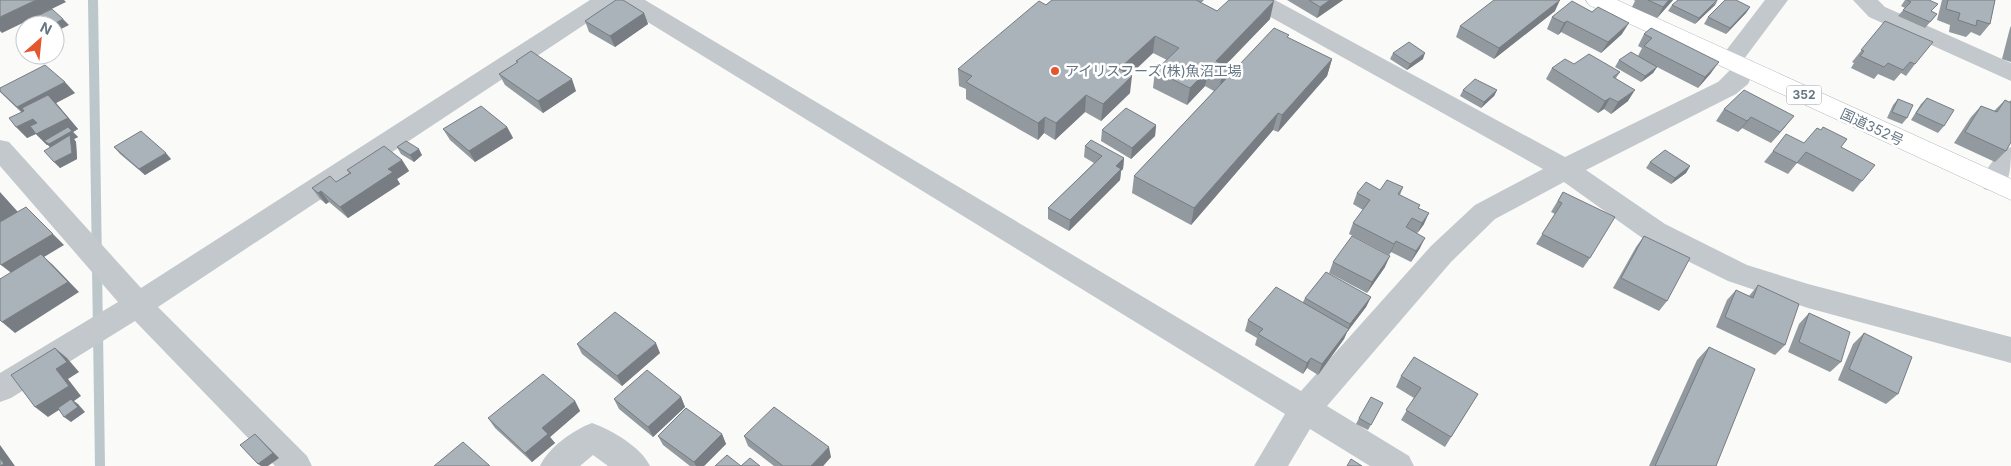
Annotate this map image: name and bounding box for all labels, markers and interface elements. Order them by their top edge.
north arrow [15,15,65,65]
text: N [38,18,55,38]
place label: アイリスフーズ(株)魚沼工場 [1065,62,1242,79]
marker: アイリスフーズ(株)魚沼工場 [1049,65,1061,77]
road number: 352 [1786,86,1822,104]
street label: 国道352号 [1838,105,1906,149]

